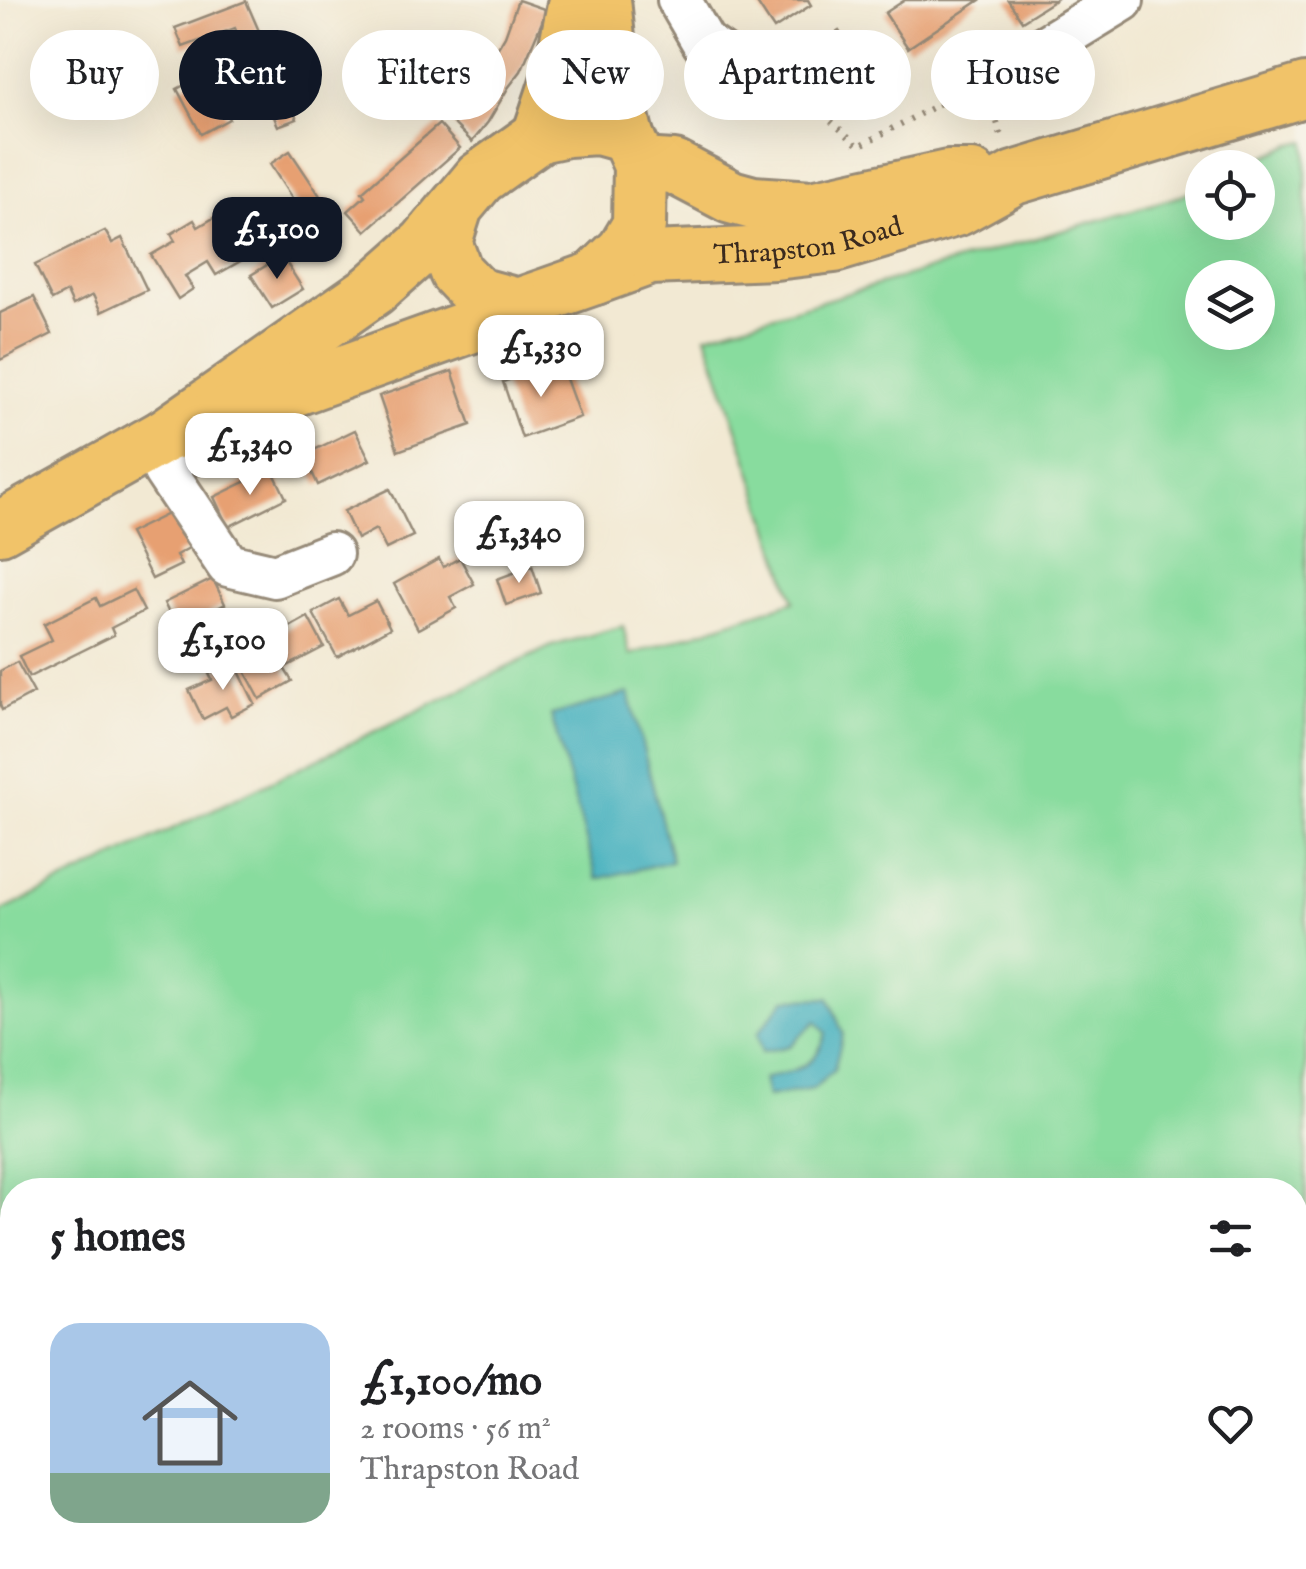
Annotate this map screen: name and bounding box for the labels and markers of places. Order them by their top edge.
pin: £1,100 [196,197,358,282]
pin: £1,330 [460,315,622,400]
pin: £1,340 [169,413,331,498]
pin: £1,340 [438,501,600,586]
pin: £1,100 [142,608,304,693]

